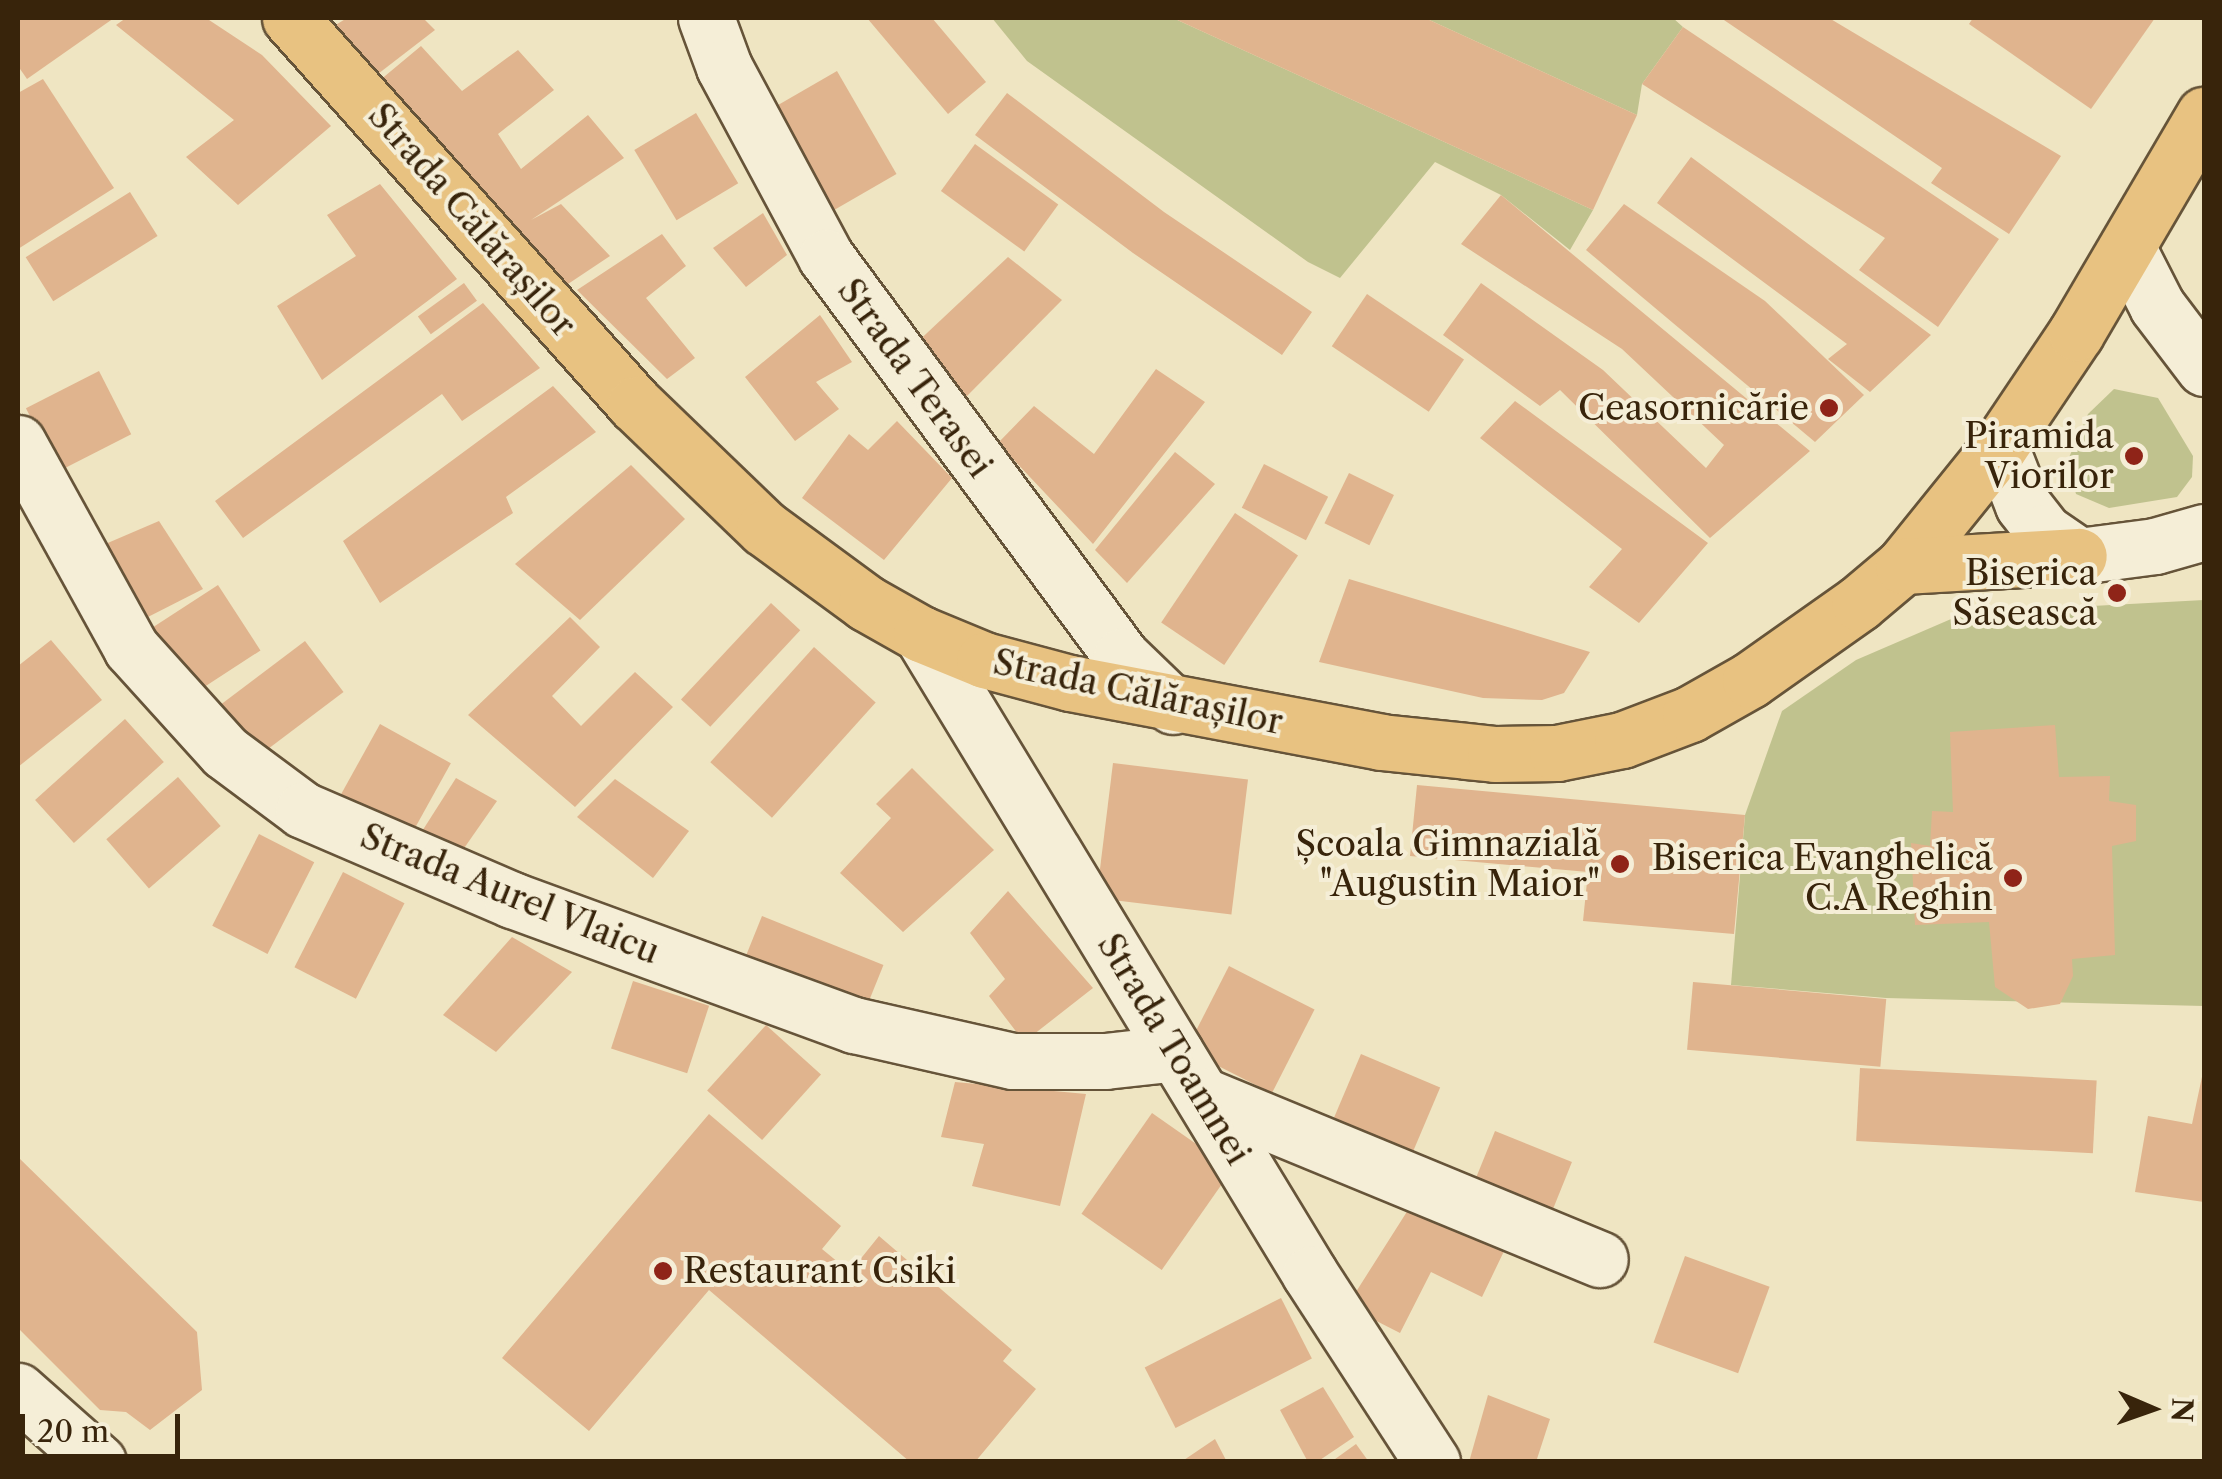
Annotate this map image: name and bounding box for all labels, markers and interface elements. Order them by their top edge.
street label: Strada Călărașilor [359,95,585,345]
street label: Strada Terasei [829,270,1001,486]
place label: Ceasornicărie [1578,387,1809,429]
marker: Ceasornicărie [1818,397,1840,419]
place label: Piramida Viorilor [1964,415,2114,497]
marker: Piramida Viorilor [2123,445,2145,467]
place label: Biserica Săsească [1952,552,2097,634]
marker: Biserica Săsească [2106,582,2128,604]
street label: Strada Călărașilor [989,641,1287,743]
street label: Strada Aurel Vlaicu [353,814,667,974]
place label: Școala Gimnazială "Augustin Maior" [1295,823,1600,905]
place label: Biserica Evanghelică C.A Reghin [1651,837,1993,919]
marker: Școala Gimnazială "Augustin Maior" [1609,853,1631,875]
marker: Biserica Evanghelică C.A Reghin [2002,867,2024,889]
street label: Strada Toamnei [1088,925,1260,1173]
place label: Restaurant Csiki [683,1250,956,1292]
marker: Restaurant Csiki [652,1260,674,1282]
north arrow [2102,1359,2202,1459]
scale bar [25,1394,185,1456]
text: N [2165,1397,2199,1423]
text: 20 m [37,1413,109,1450]

